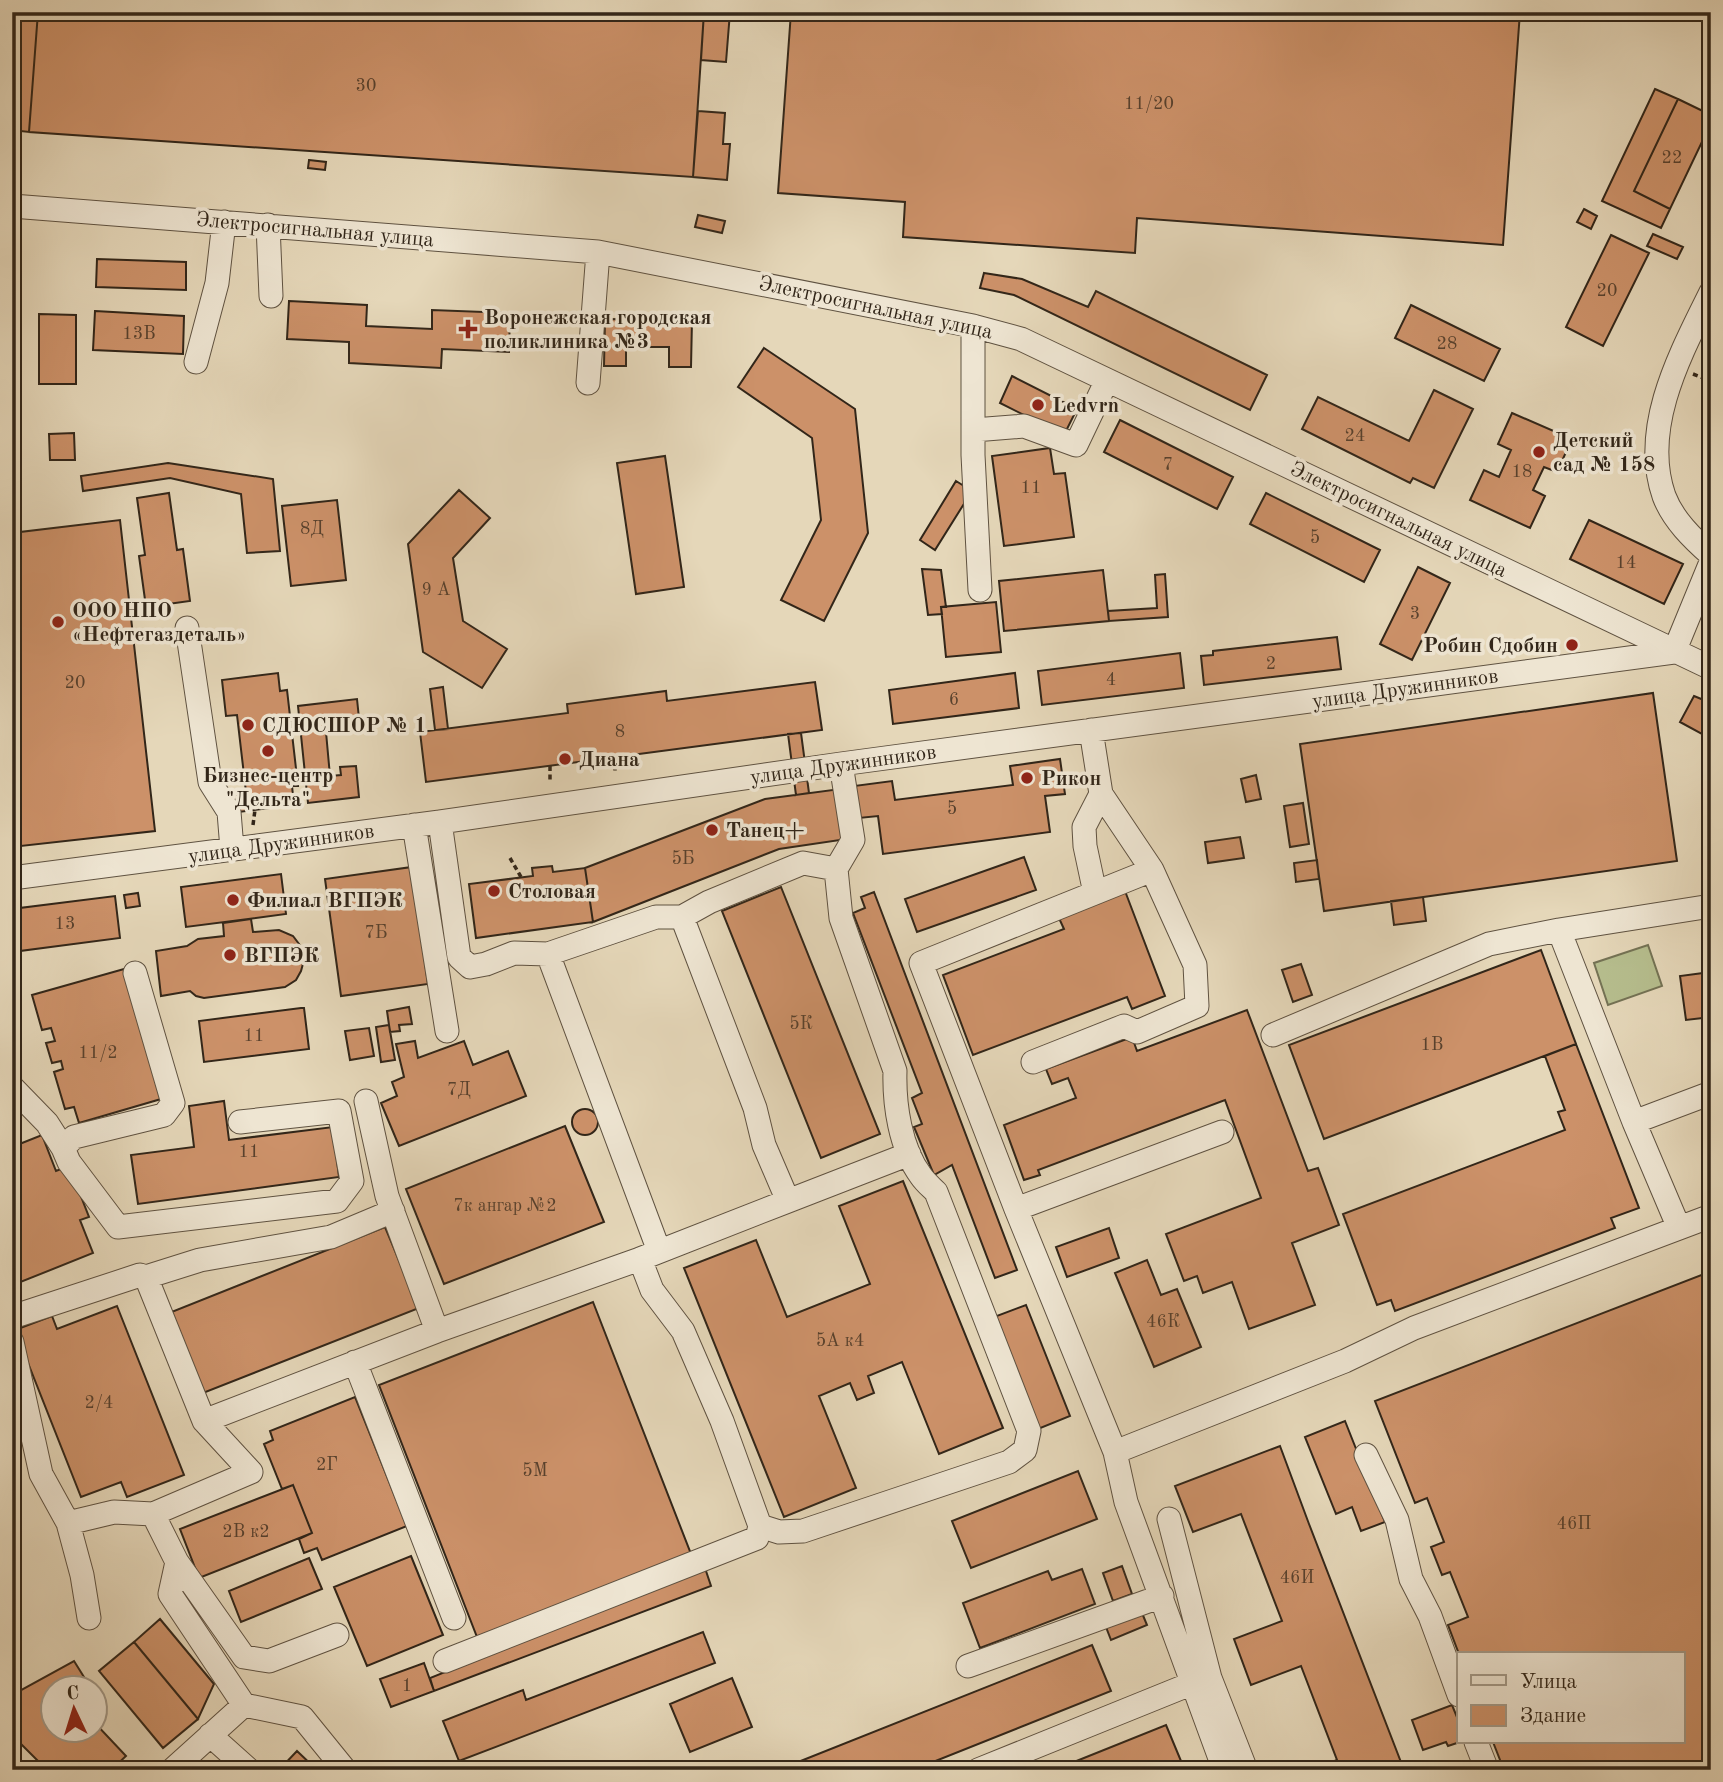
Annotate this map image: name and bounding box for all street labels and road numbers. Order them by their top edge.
street label: Электросигнальная улица [195,210,435,251]
street label: Электросигнальная улица [757,273,995,344]
street label: Электросигнальная улица [1287,459,1510,582]
street label: улица Дружинников [1311,666,1500,713]
street label: улица Дружинников [749,742,938,789]
street label: улица Дружинников [187,821,376,868]

